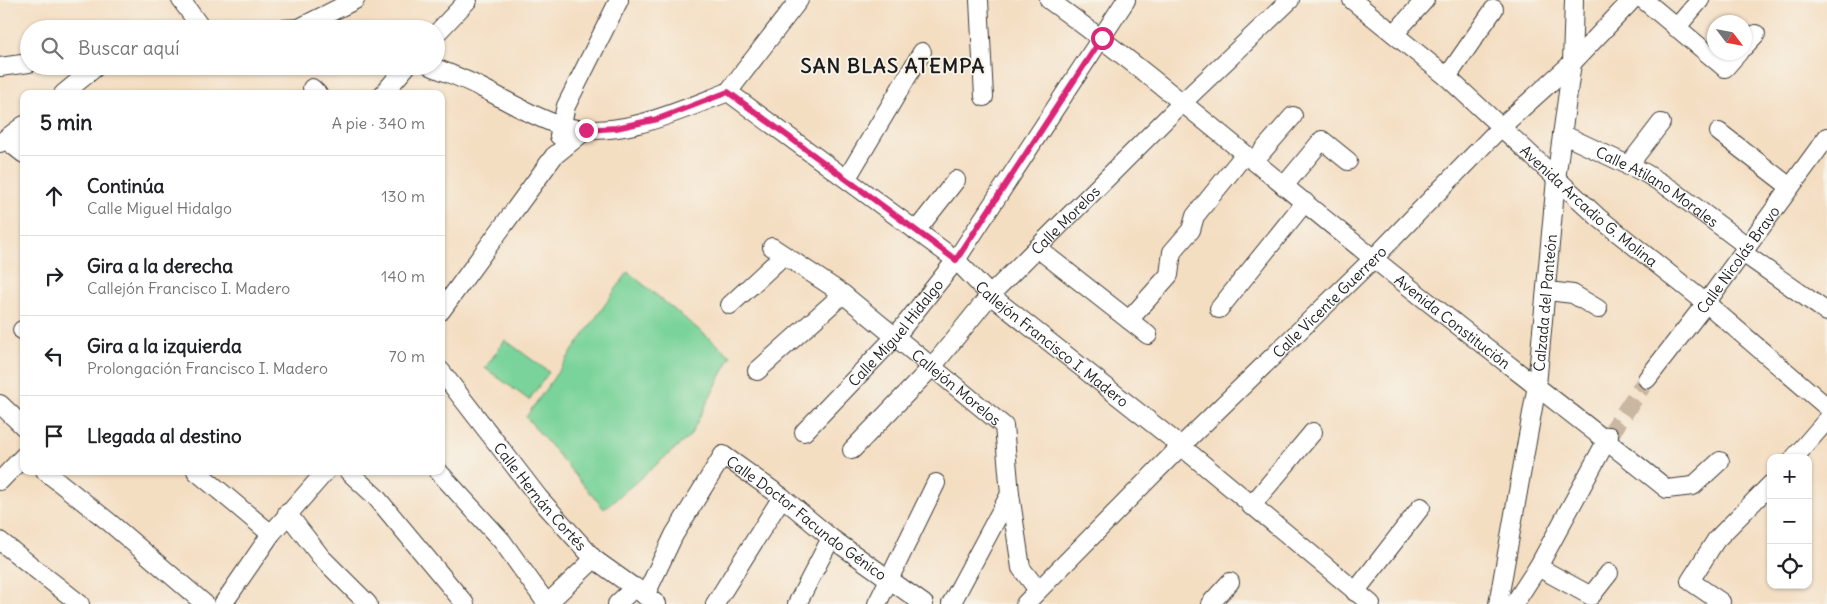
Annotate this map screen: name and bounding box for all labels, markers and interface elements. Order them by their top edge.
north arrow [1707,15,1752,60]
search box [20,20,445,75]
route start [1091,27,1114,50]
icon: search [38,34,66,62]
text: Buscar aquí [78,36,179,60]
district label: SAN BLAS ATEMPA [801,53,985,78]
text: 5 min [40,109,92,136]
text: A pie · 340 m [332,113,425,133]
route end [575,119,598,142]
street label: Avenida Arcadio G. Molina [1517,141,1662,271]
street label: Calle Atilano Morales [1593,142,1723,231]
text: Continúa [87,174,164,198]
street label: Calle Morelos [1027,181,1104,258]
icon: ahead [40,182,68,210]
text: 130 m [381,186,425,206]
text: Calle Miguel Hidalgo [87,198,232,218]
street label: Calle Nicolás Bravo [1692,202,1783,317]
street label: Calzada del Panteón [1529,233,1560,372]
street label: Calle Vicente Guerrero [1268,242,1390,361]
text: Gira a la derecha [87,254,233,278]
icon: right [40,262,68,290]
text: 140 m [381,266,425,286]
street label: Avenida Constitución [1391,270,1515,373]
street label: Calle Miguel Hidalgo [843,275,947,390]
street label: Callejón Francisco I. Madero [972,277,1133,411]
text: Callejón Francisco I. Madero [87,278,290,298]
text: Gira a la izquierda [87,334,242,358]
icon: left [40,342,68,370]
street label: Callejón Morelos [908,345,1005,429]
text: 70 m [389,346,425,366]
text: Prolongación Francisco I. Madero [87,358,328,378]
icon: arrive [40,422,68,450]
text: Llegada al destino [87,424,242,448]
street label: Calle Hernán Cortés [490,438,591,554]
street label: Calle Doctor Facundo Génico [723,451,891,584]
map controls [1767,454,1812,589]
button: + [1767,454,1812,499]
button: − [1767,499,1812,544]
button: locate [1767,544,1812,589]

